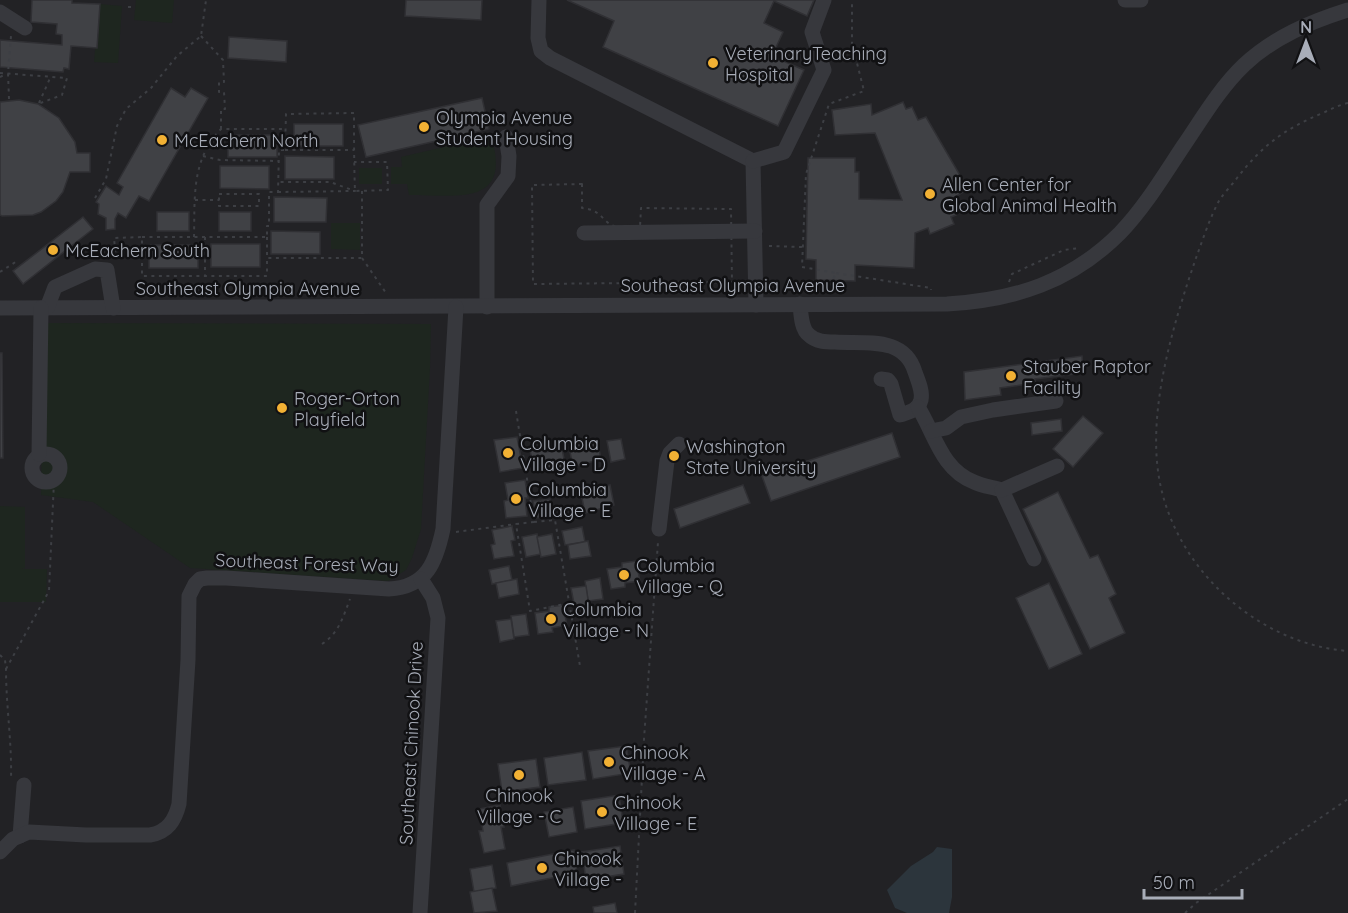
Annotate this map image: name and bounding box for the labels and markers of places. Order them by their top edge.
place label: VeterinaryTeaching Hospital [725,42,887,86]
marker: VeterinaryTeaching Hospital [706,56,720,70]
place label: Olympia Avenue Student Housing [436,106,573,150]
marker: Olympia Avenue Student Housing [417,120,431,134]
place label: McEachern North [174,129,319,152]
marker: McEachern North [155,133,169,147]
place label: Allen Center for Global Animal Health [942,173,1117,217]
marker: Allen Center for Global Animal Health [923,187,937,201]
place label: McEachern South [65,239,210,262]
marker: McEachern South [46,243,60,257]
place label: Stauber Raptor Facility [1023,355,1151,399]
marker: Stauber Raptor Facility [1004,369,1018,383]
place label: Roger-Orton Playfield [294,387,400,431]
marker: Roger-Orton Playfield [275,401,289,415]
place label: Columbia Village - D [520,432,606,476]
place label: Washington State University [686,435,816,479]
marker: Columbia Village - D [501,446,515,460]
marker: Washington State University [667,449,681,463]
place label: Columbia Village - E [528,478,611,522]
marker: Columbia Village - E [509,492,523,506]
place label: Columbia Village - Q [636,554,724,598]
marker: Columbia Village - Q [617,568,631,582]
place label: Columbia Village - N [563,598,649,642]
marker: Columbia Village - N [544,612,558,626]
place label: Chinook Village - A [621,741,706,785]
marker: Chinook Village - A [602,755,616,769]
marker: Chinook Village - C [512,768,526,782]
place label: Chinook Village - C [477,784,562,828]
place label: Chinook Village - E [614,791,697,835]
marker: Chinook Village - E [595,805,609,819]
place label: Chinook Village - [554,847,622,891]
marker: Chinook Village - [535,861,549,875]

